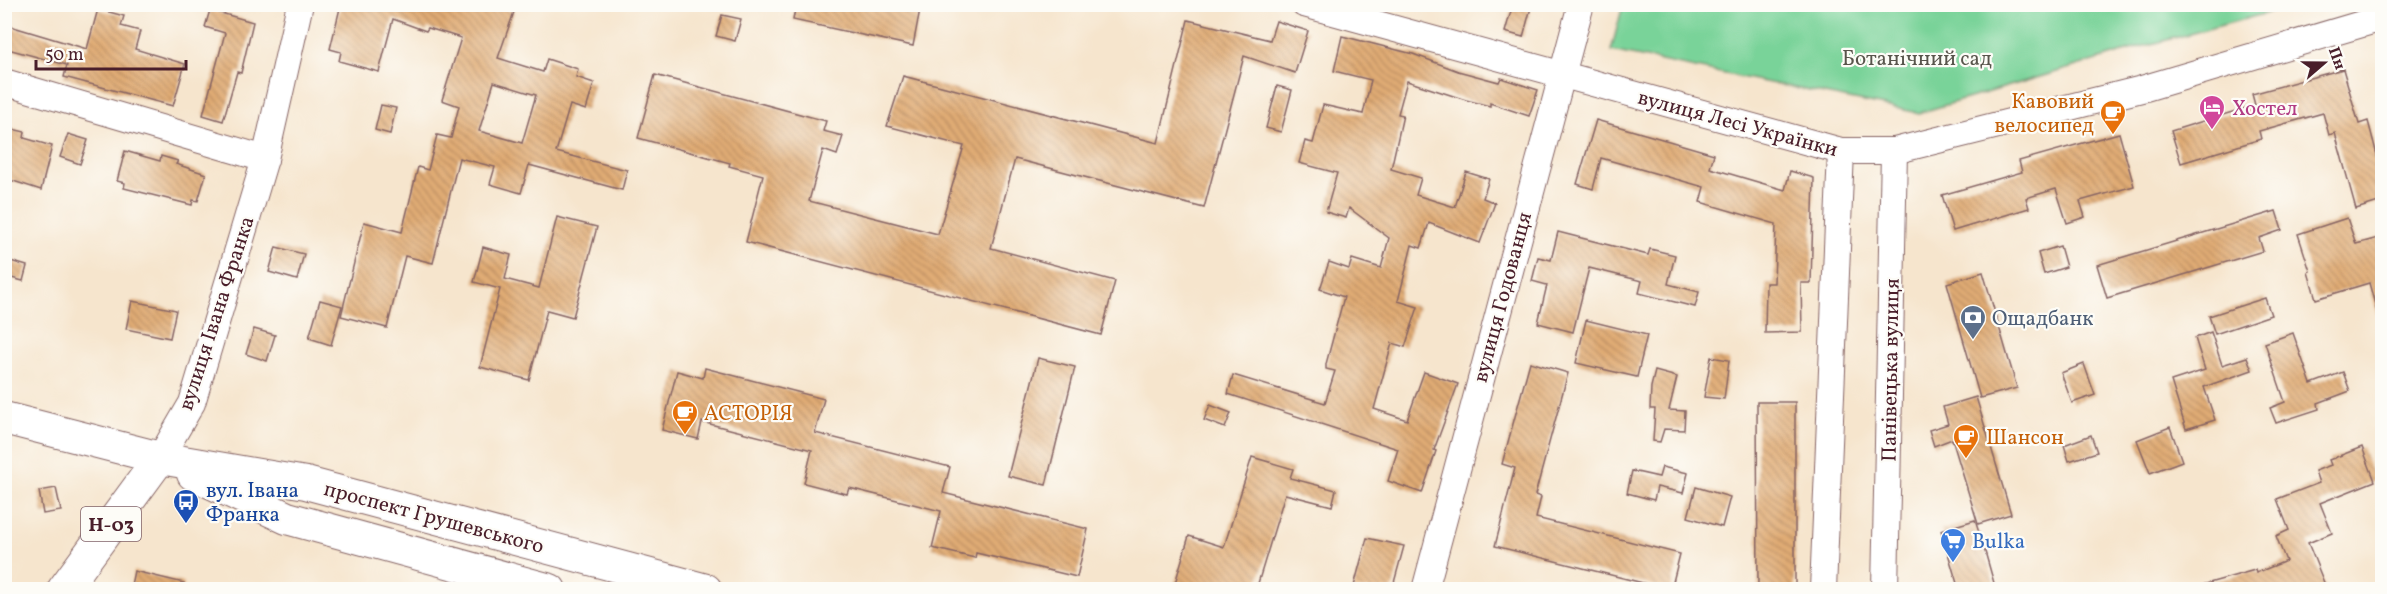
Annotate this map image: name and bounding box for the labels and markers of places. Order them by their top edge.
place label: Кавовий велосипед [1995,88,2094,141]
hotel icon: Хостел [2197,93,2227,131]
place label: Хостел [2232,95,2298,124]
cafe icon: Кавовий велосипед [2098,98,2128,136]
bank icon: Ощадбанк [1958,303,1988,341]
place label: Ощадбанк [1992,305,2094,334]
cafe icon: АСТОРІЯ [670,398,700,436]
place label: АСТОРІЯ [704,400,793,429]
cafe icon: Шансон [1951,422,1981,460]
place label: Шансон [1986,424,2064,453]
place label: вул. Івана Франка [206,477,299,530]
bus stop icon: вул. Івана Франка [171,487,201,525]
supermarket icon: Bulka [1938,526,1968,564]
place label: Bulka [1972,528,2025,557]

